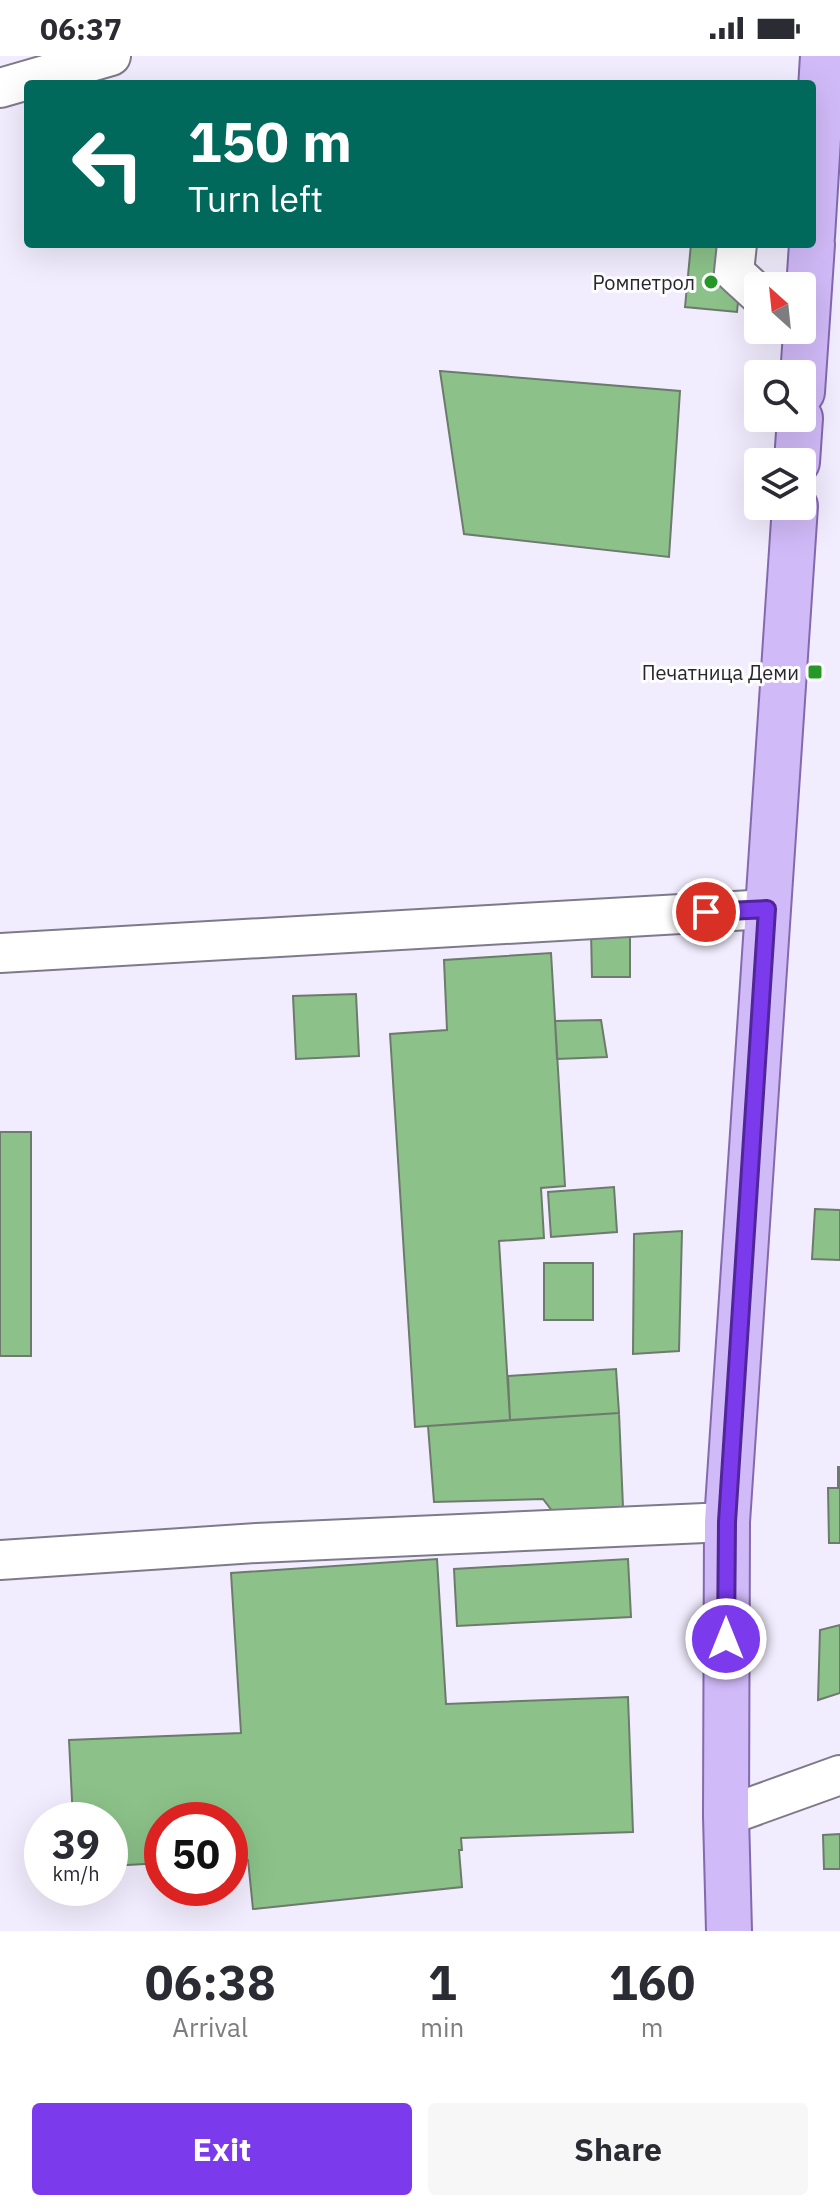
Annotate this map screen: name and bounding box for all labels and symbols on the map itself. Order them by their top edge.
place label: Ромпетрол [593,269,695,296]
north arrow [744,272,816,344]
marker: Ромпетрол [702,273,720,291]
place label: Печатница Деми [642,659,799,686]
marker: Печатница Деми [806,663,824,681]
pin [672,878,740,946]
position arrow [684,1597,768,1681]
speed limit sign: 50 [144,1802,248,1906]

